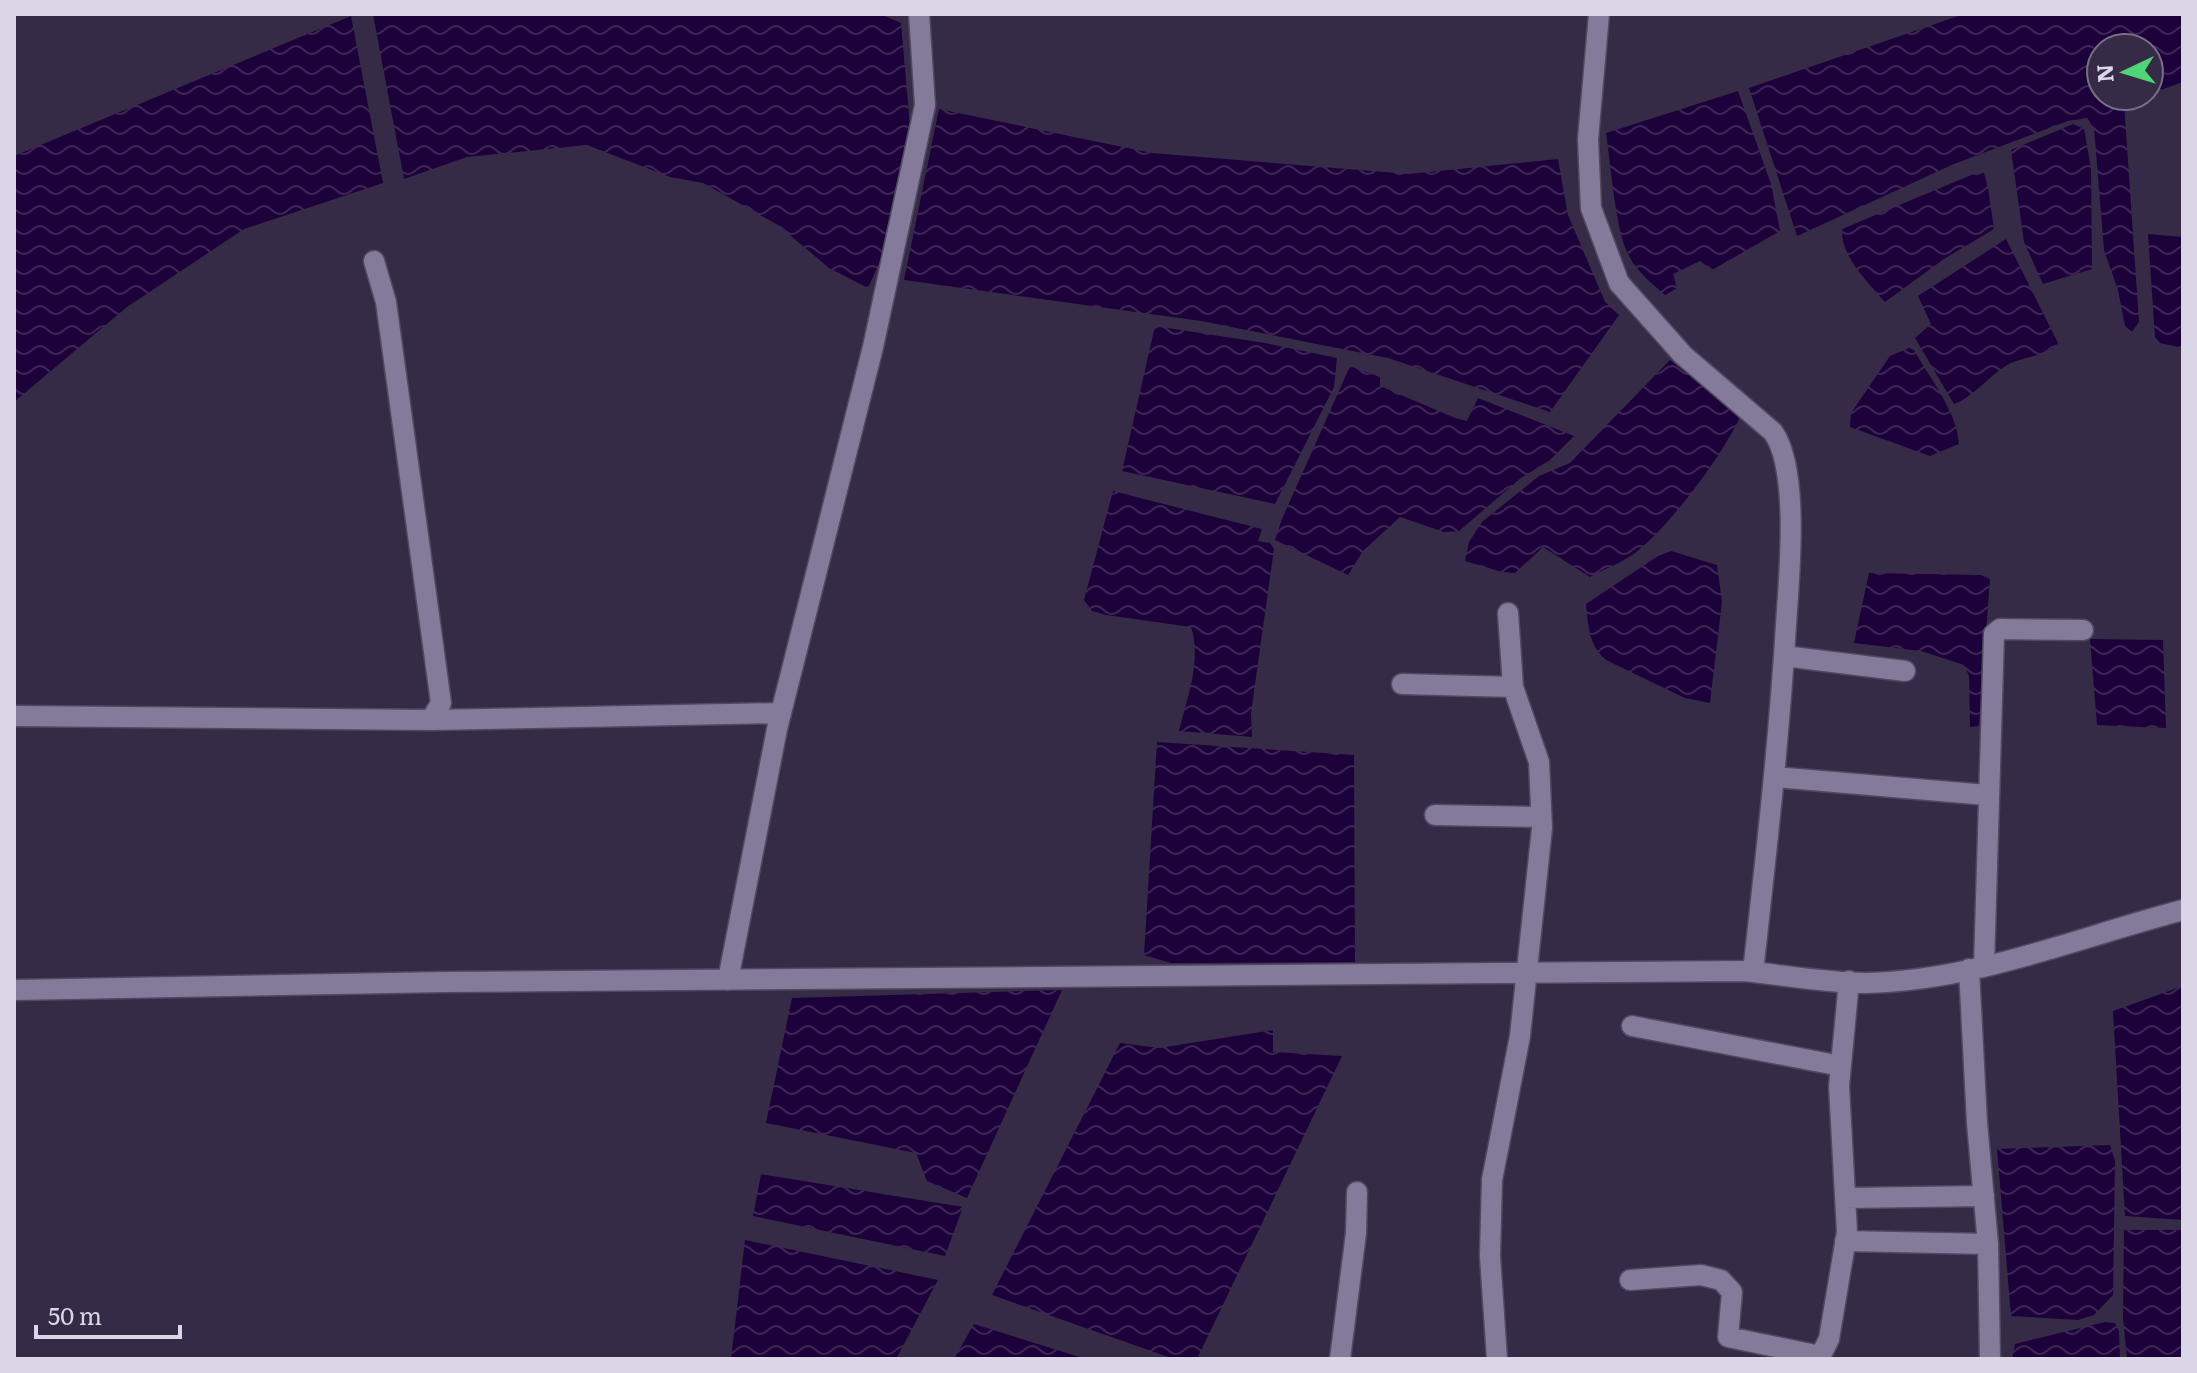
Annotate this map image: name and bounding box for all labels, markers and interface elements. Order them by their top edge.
north arrow [2085,32,2165,112]
text: N [2086,63,2121,84]
scale bar [36,1289,180,1339]
text: 50 m [48,1297,102,1332]

